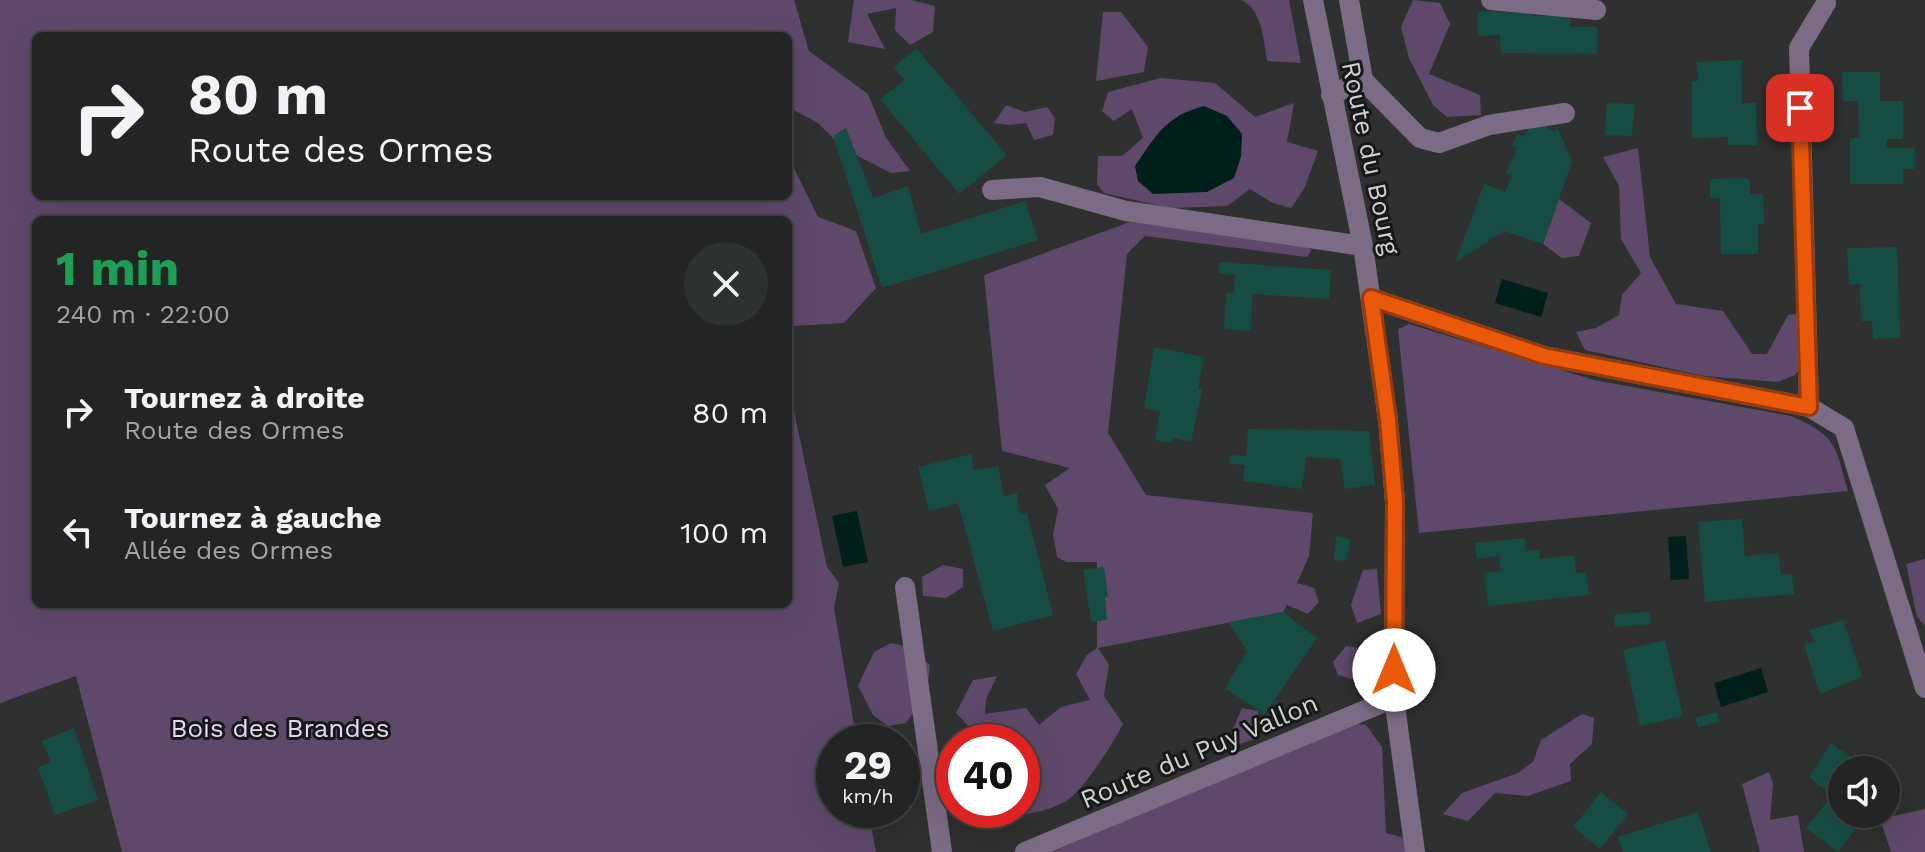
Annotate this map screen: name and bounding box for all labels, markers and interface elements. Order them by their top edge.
street label: Route du Bourg [1336,59,1406,258]
text: 80 m [188,62,328,128]
icon: right [56,64,160,168]
pin [1766,74,1834,142]
icon: arrive [1778,86,1822,130]
text: Route des Ormes [188,129,493,171]
text: 1 min [56,240,179,297]
button: close [684,242,768,326]
text: 240 m · 22:00 [56,299,230,329]
text: Tournez à droite [124,380,365,415]
icon: right [56,390,100,434]
text: 80 m [692,395,768,430]
text: Route des Ormes [124,415,345,445]
text: Tournez à gauche [124,500,382,535]
icon: left [56,510,100,554]
text: 100 m [680,515,768,550]
text: Allée des Ormes [124,535,333,565]
position arrow [1352,628,1436,712]
street label: Route du Puy Vallon [1076,687,1322,815]
park label: Bois des Brandes [171,713,389,743]
speed limit sign: 40 [936,724,1040,828]
text: 29 [844,742,892,789]
map controls [1828,756,1900,828]
button: sound [1828,756,1900,828]
text: km/h [842,784,894,808]

